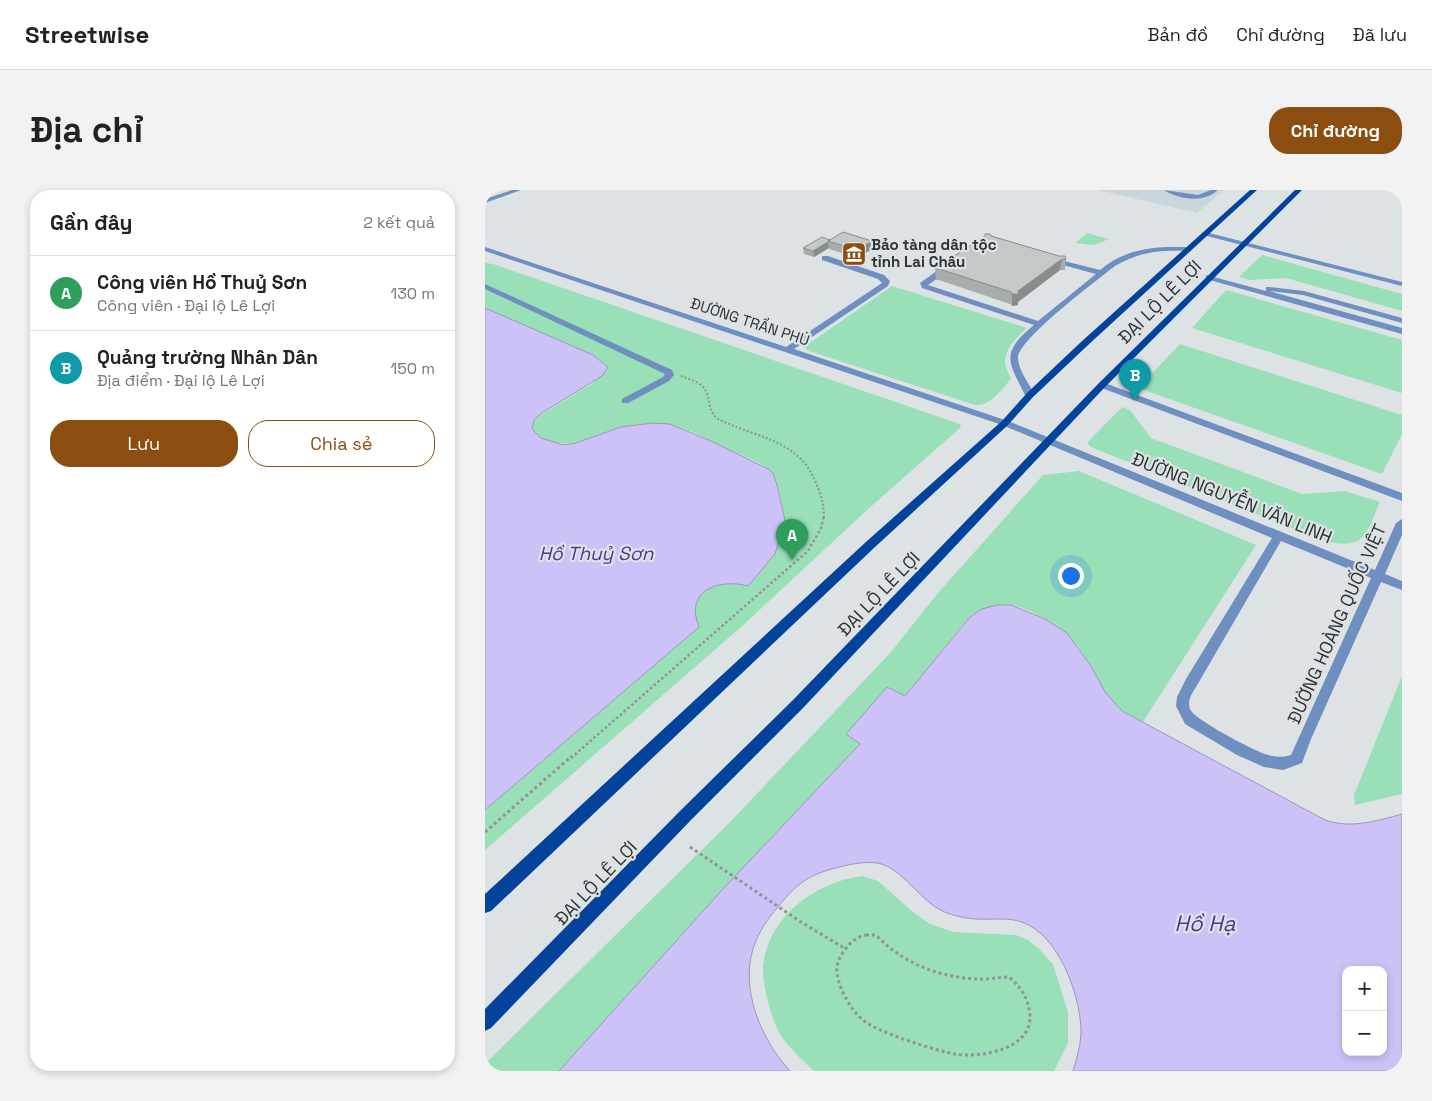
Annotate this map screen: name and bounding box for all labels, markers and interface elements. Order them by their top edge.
text: Streetwise [25,19,149,50]
text: Bản đồ [1148,23,1208,46]
text: Chỉ đường [1236,23,1325,46]
text: Đã lưu [1353,23,1407,46]
button: Chỉ đường [1269,107,1402,154]
text: Địa chỉ [30,108,143,152]
text: Gần đây [50,209,133,236]
text: 2 kết quả [363,212,435,233]
place label: Bảo tàng dân tộc tỉnh Lai Châu [871,235,997,271]
museum icon: Bảo tàng dân tộc tỉnh Lai Châu [841,241,867,267]
street label: ĐẠI LỘ LÊ LỢI [1113,255,1206,348]
text: Công viên Hồ Thuỷ Sơn [97,270,307,295]
text: A [61,283,71,304]
text: 130 m [391,283,435,304]
street label: ĐƯỜNG TRẦN PHÚ [688,292,812,350]
text: Công viên · Đại lộ Lê Lợi [97,295,275,316]
text: Quảng trường Nhân Dân [97,345,318,370]
text: B [61,358,71,379]
text: 150 m [391,358,435,379]
pin: B [1119,359,1151,400]
text: Địa điểm · Đại lộ Lê Lợi [97,370,265,391]
button: Lưu [50,420,238,467]
button: Chia sẻ [248,420,435,467]
street label: ĐƯỜNG NGUYỄN VĂN LINH [1129,446,1336,548]
pin: A [776,519,808,560]
street label: ĐƯỜNG HOÀNG QUỐC VIỆT [1282,520,1391,727]
water label: Hồ Thuỷ Sơn [539,541,654,566]
street label: ĐẠI LỘ LÊ LỢI [833,547,925,641]
your location [1058,563,1084,589]
street label: ĐẠI LỘ LÊ LỢI [550,836,642,930]
water label: Hồ Hạ [1175,909,1236,937]
map controls [1342,966,1387,1056]
button: + [1342,966,1387,1011]
button: − [1342,1011,1387,1056]

